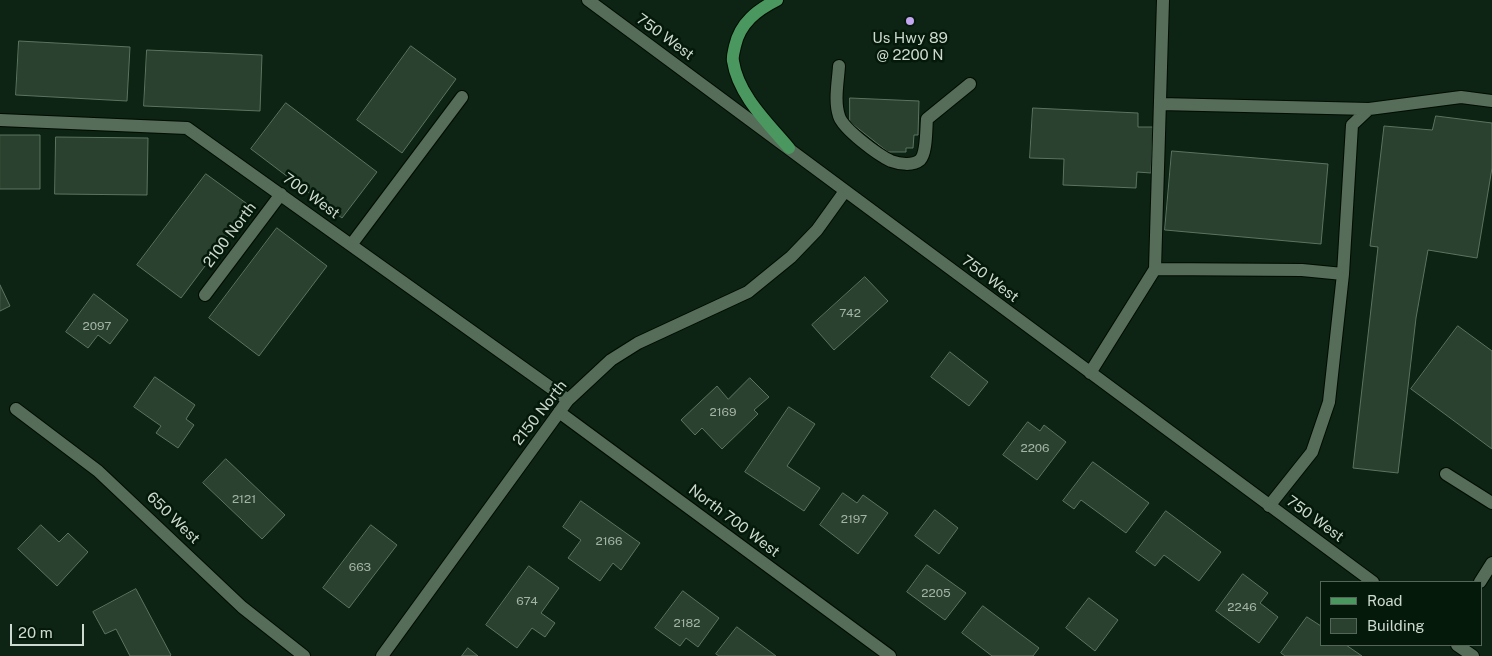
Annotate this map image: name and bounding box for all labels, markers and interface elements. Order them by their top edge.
street label: 750 West [633,10,697,64]
marker: Us Hwy 89 @ 2200 N [904,15,916,27]
place label: Us Hwy 89 @ 2200 N [872,29,948,64]
street label: 700 West [279,169,343,223]
street label: 2100 North [200,199,260,271]
street label: 750 West [958,252,1022,306]
house number: 742 [839,306,861,320]
house number: 2097 [83,319,111,333]
street label: 2150 North [509,377,571,449]
house number: 2169 [710,405,736,419]
house number: 2206 [1020,441,1050,455]
street label: North 700 West [685,481,783,561]
street label: 650 West [143,488,203,548]
house number: 2121 [232,492,256,506]
street label: 750 West [1283,492,1347,546]
house number: 2197 [841,512,867,526]
house number: 2166 [596,534,622,548]
house number: 663 [349,560,371,574]
legend [1320,581,1482,646]
house number: 2205 [921,586,951,600]
text: Road [1367,592,1403,609]
house number: 674 [516,594,538,608]
house number: 2246 [1227,600,1257,614]
scale bar [12,614,86,646]
house number: 2182 [674,616,700,630]
text: Building [1367,617,1425,634]
text: 20 m [18,624,53,641]

